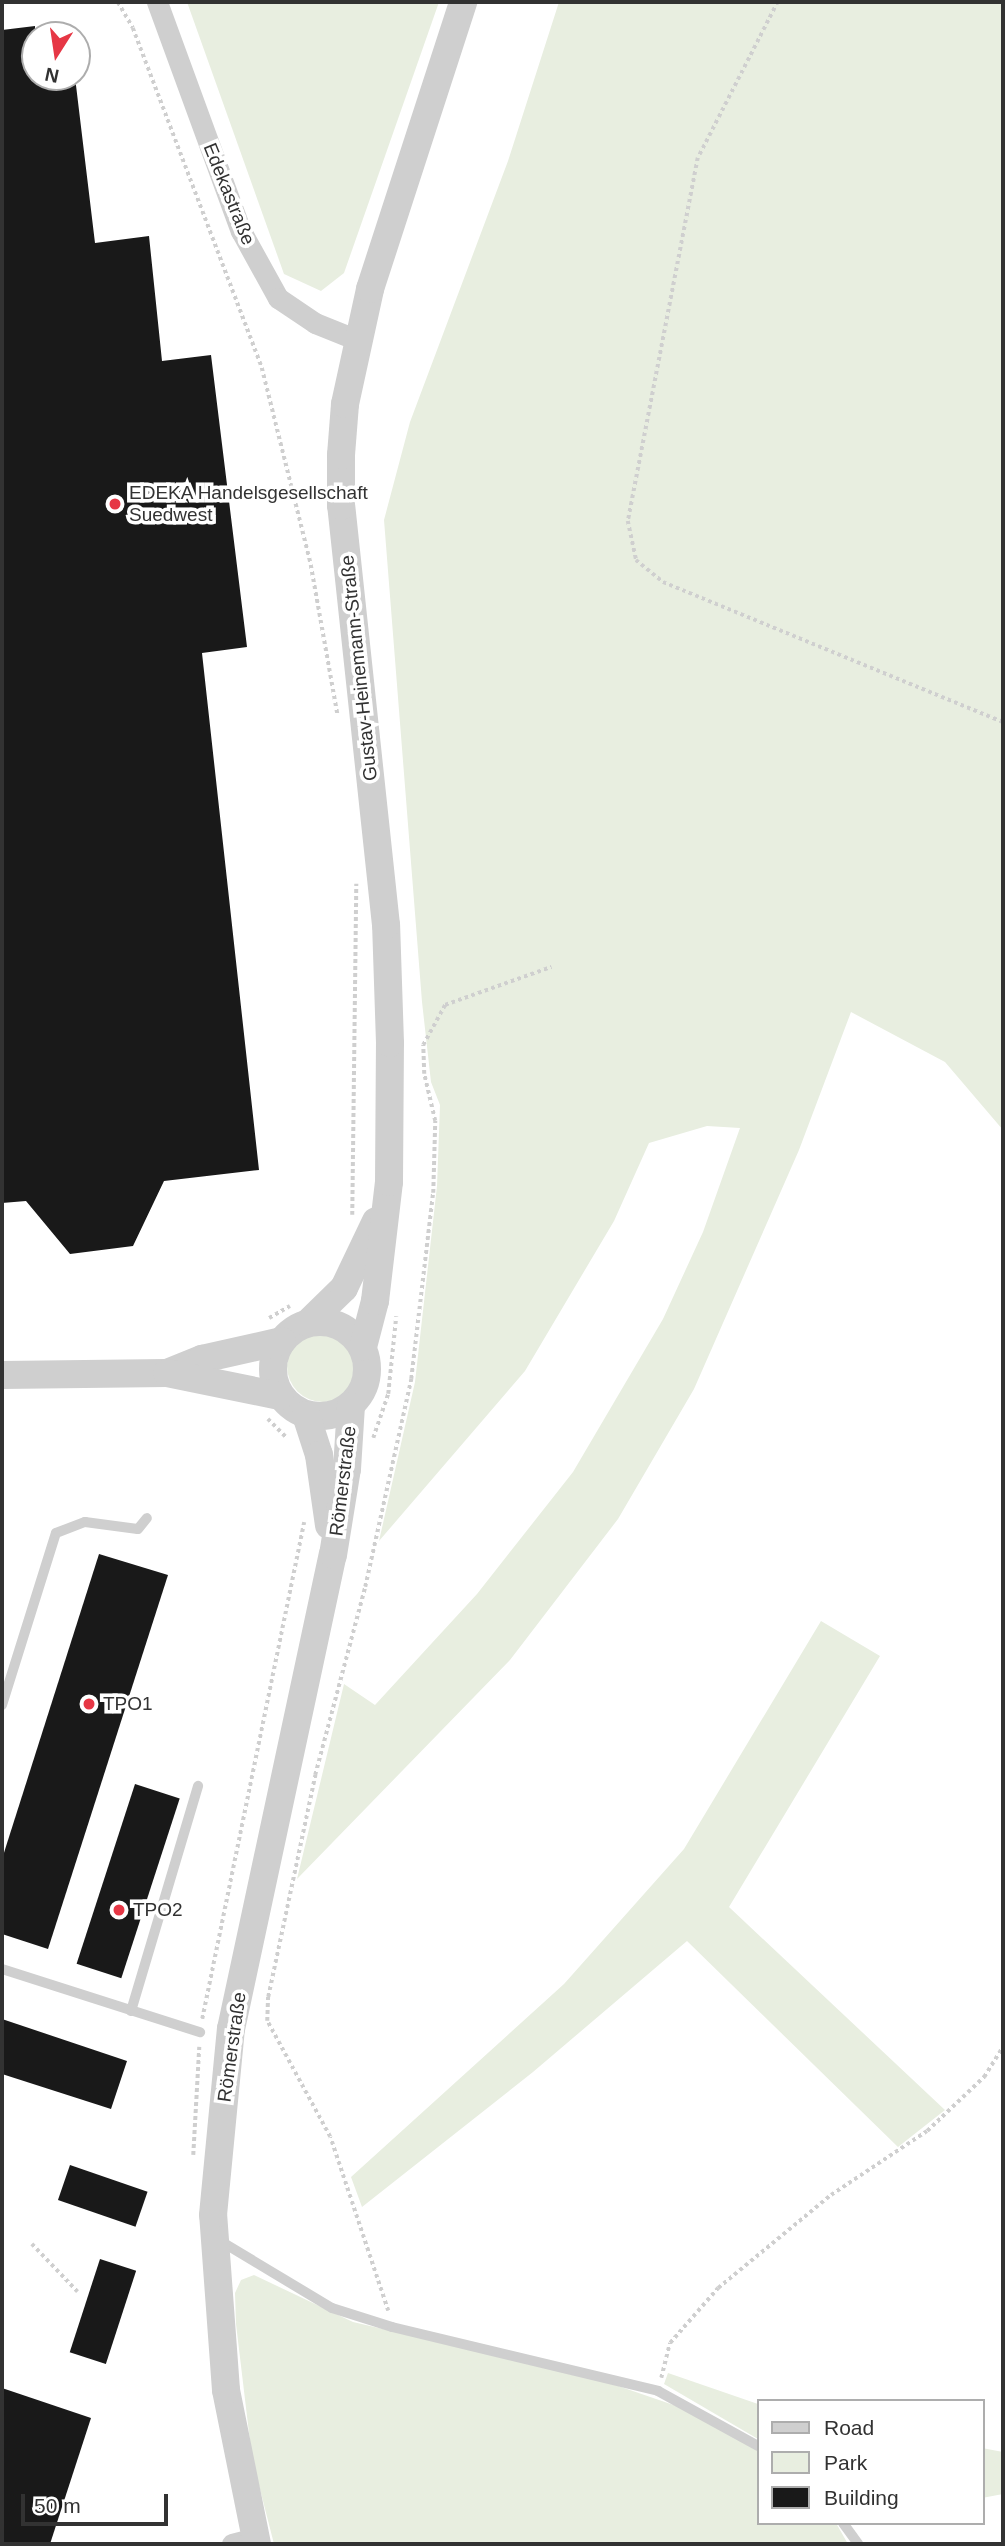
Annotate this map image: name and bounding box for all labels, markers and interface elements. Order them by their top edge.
north arrow [21,21,91,91]
text: N [43,63,61,87]
street label: Edekastraße [198,140,260,248]
place label: EDEKA Handelsgesellschaft Suedwest [129,482,369,526]
marker: EDEKA Handelsgesellschaft Suedwest [107,496,123,512]
street label: Gustav-Heinemann-Straße [336,554,382,782]
street label: Römerstraße [325,1425,361,1537]
place label: TPO1 [103,1693,153,1715]
marker: TPO1 [81,1696,97,1712]
place label: TPO2 [133,1899,183,1921]
marker: TPO2 [111,1902,127,1918]
street label: Römerstraße [213,1991,251,2103]
legend [757,2399,984,2525]
text: Road [824,2416,874,2439]
text: Park [824,2451,867,2474]
scale bar [24,2480,172,2524]
text: Building [824,2486,899,2509]
text: 50 m [34,2494,81,2517]

